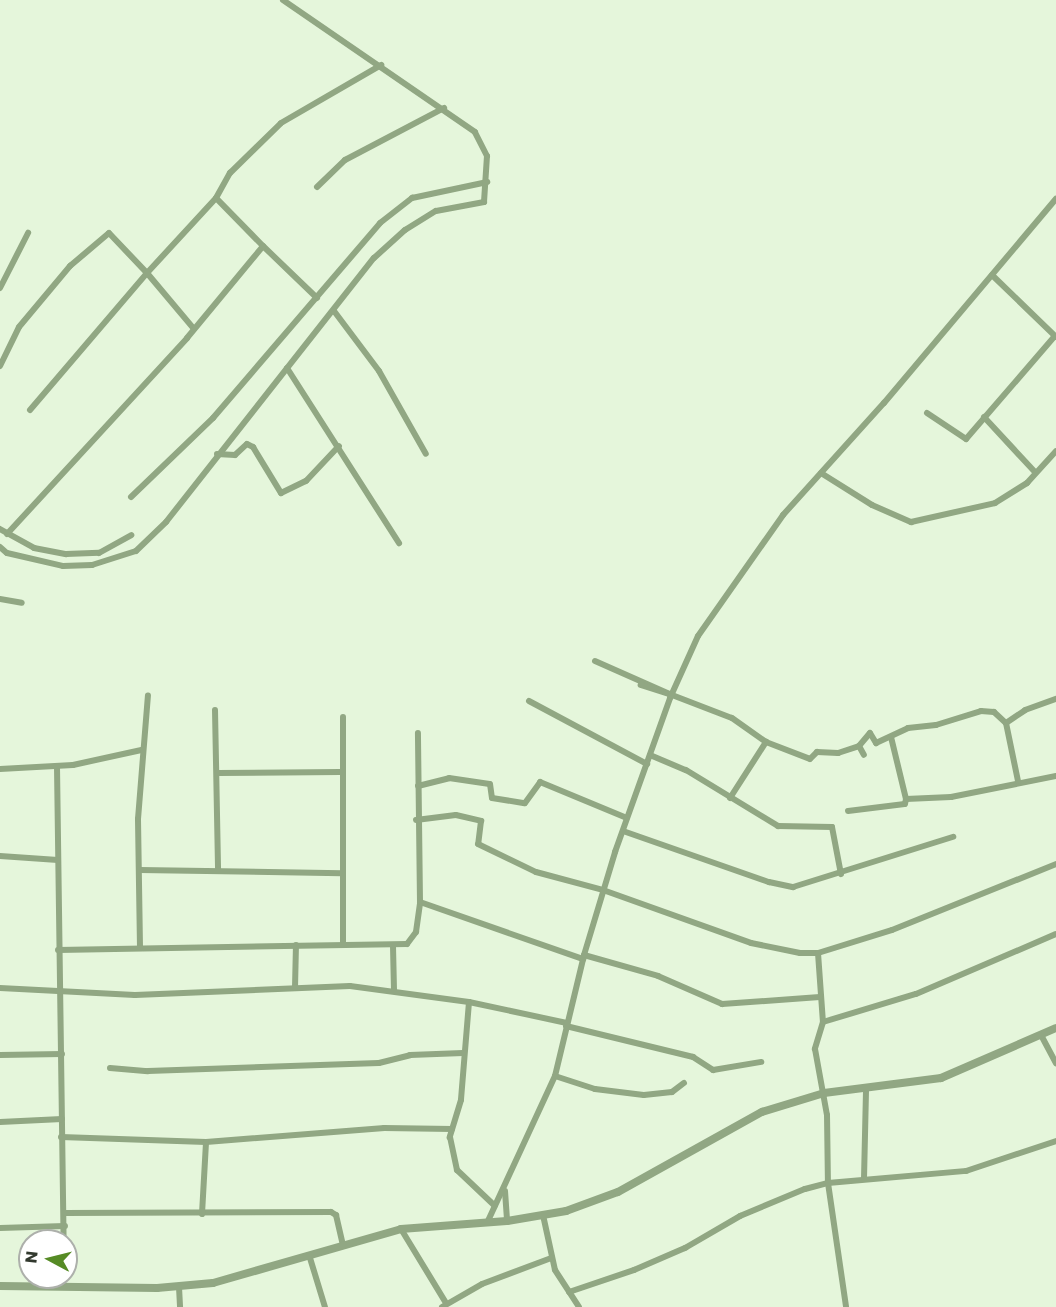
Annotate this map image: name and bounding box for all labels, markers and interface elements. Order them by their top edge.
north arrow [18,1229,78,1289]
text: N [19,1250,44,1264]

